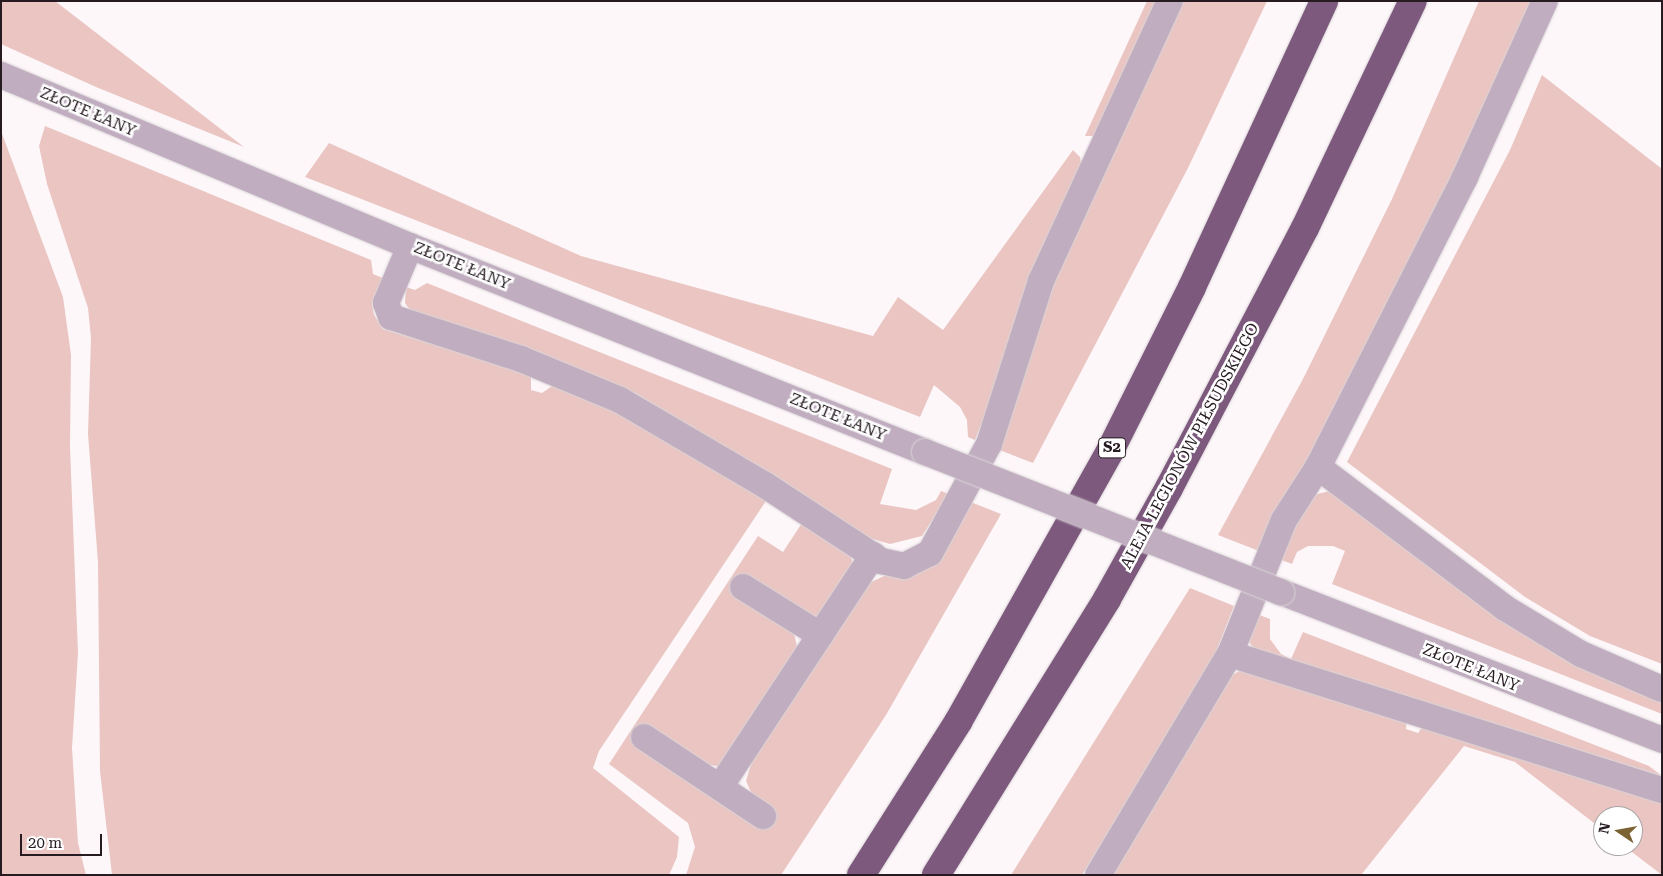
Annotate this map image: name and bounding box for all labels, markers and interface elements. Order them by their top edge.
street label: ZŁOTE ŁANY [37,83,139,141]
street label: ZŁOTE ŁANY [411,238,513,294]
street label: ALEJA LEGIONÓW PIŁSUDSKIEGO [1117,320,1263,572]
street label: ZŁOTE ŁANY [787,389,889,445]
road number: S2 [1097,436,1127,460]
street label: ZŁOTE ŁANY [1420,640,1522,696]
north arrow [1593,806,1643,856]
text: N [1595,821,1613,835]
scale bar [22,824,105,856]
text: 20 m [28,834,62,852]

